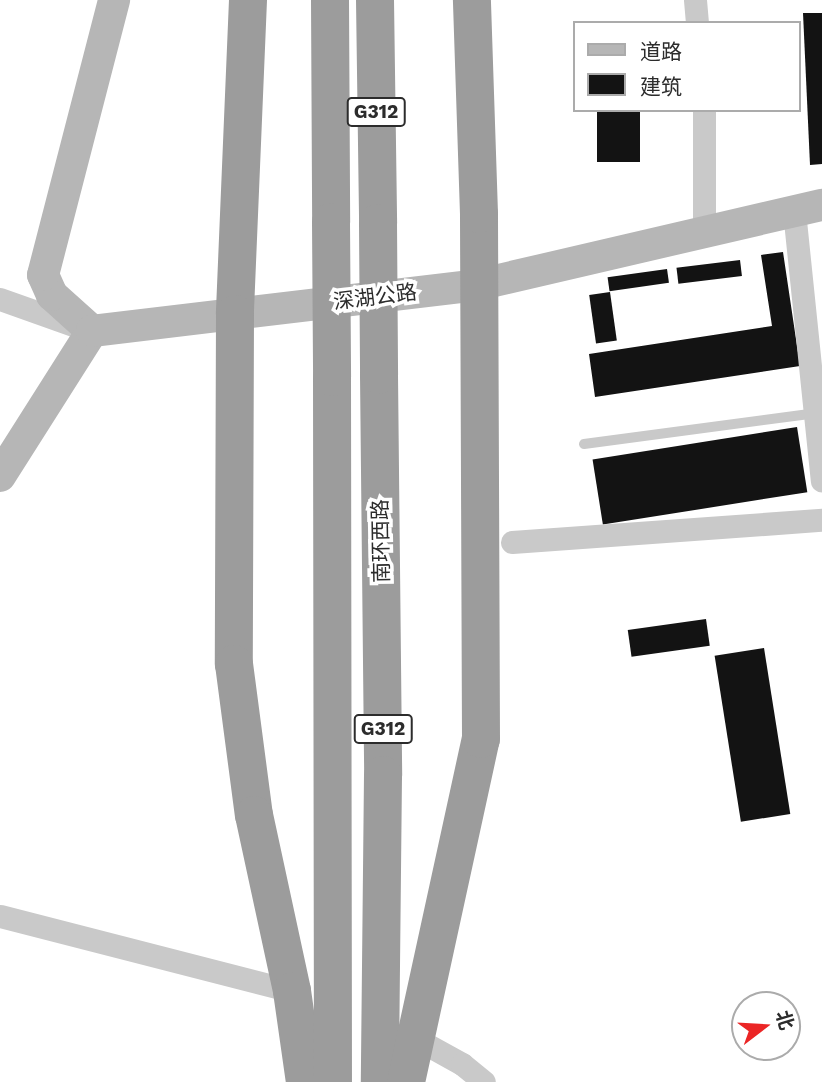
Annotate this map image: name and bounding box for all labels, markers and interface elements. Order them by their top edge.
legend [574,21,801,112]
text: 道路 [640,39,682,64]
text: 建筑 [640,74,682,99]
road number: G312 [346,96,406,128]
street label: 深湖公路 [332,279,418,315]
street label: 南环西路 [368,499,394,583]
road number: G312 [353,714,413,744]
north arrow [731,991,801,1061]
text: 北 [771,1008,798,1033]

